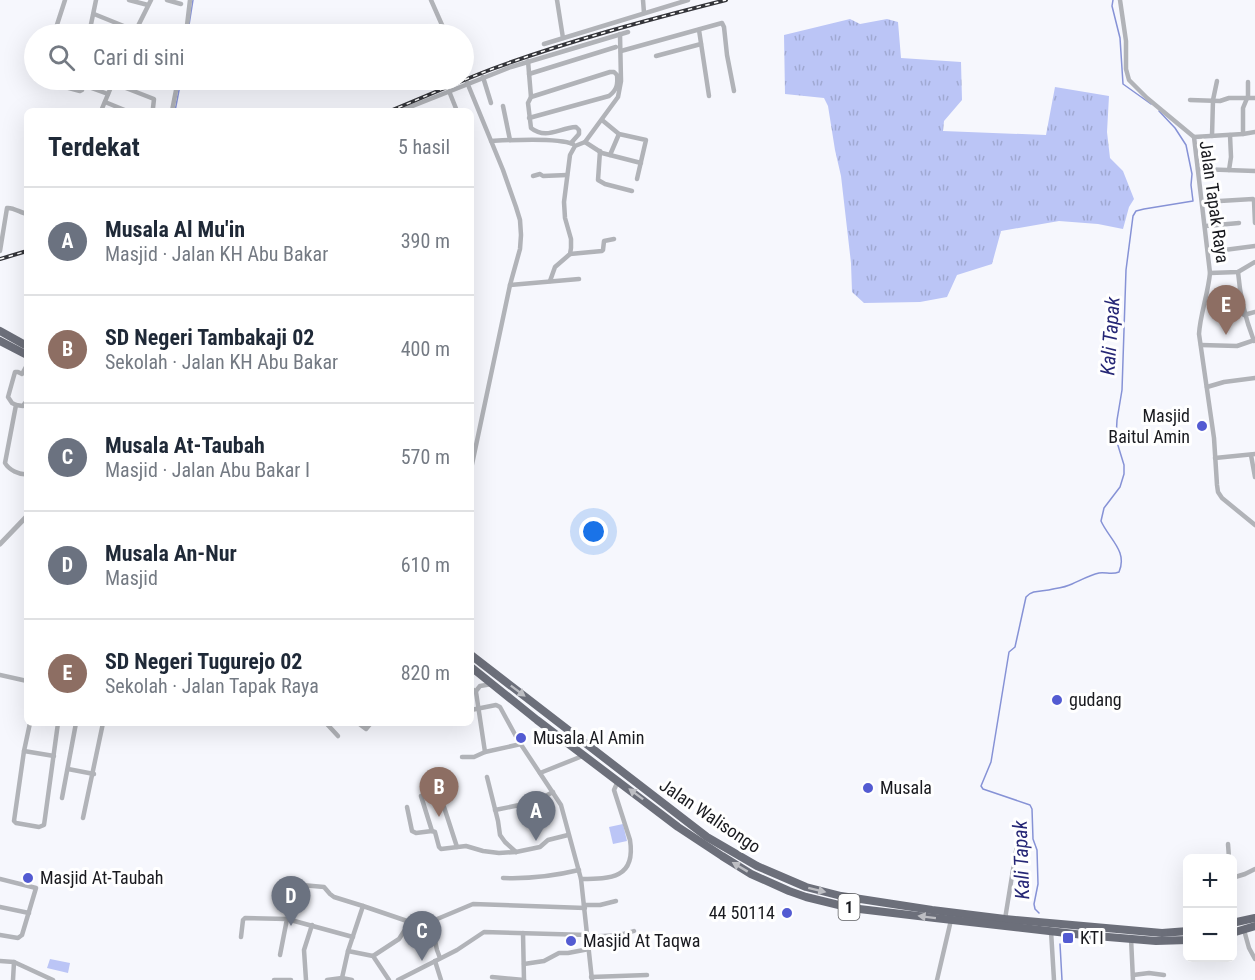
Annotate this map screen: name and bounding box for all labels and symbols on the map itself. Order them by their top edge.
street label: Jalan Tapak Raya [1196,139,1233,264]
pin: E [1206,286,1246,335]
water label: Kali Tapak [1095,295,1125,376]
place label: Masjid Baitul Amin [1108,405,1190,447]
marker: Masjid Baitul Amin [1195,419,1209,433]
your location [579,517,608,546]
one-way arrow [510,684,525,696]
place label: gudang [1069,689,1122,710]
marker: gudang [1050,693,1064,707]
place label: Musala Al Amin [533,727,644,748]
marker: Musala Al Amin [514,731,528,745]
pin: B [420,768,458,817]
street label: Jalan Walisongo [656,774,765,857]
place label: Musala [880,777,932,798]
marker: Musala [861,781,875,795]
one-way arrow [628,788,644,801]
pin: A [516,792,556,841]
water label: Kali Tapak [1008,819,1034,900]
one-way arrow [732,862,748,873]
place label: Masjid At-Taubah [40,867,164,888]
marker: Masjid At-Taubah [21,871,35,885]
pin: D [272,876,310,926]
one-way arrow [808,885,826,895]
road number: 1 [838,894,860,920]
place label: 44 50114 [709,902,775,923]
marker: 44 50114 [780,906,794,920]
pin: C [402,912,442,961]
one-way arrow [917,913,936,922]
place label: KTI [1080,927,1104,948]
place label: Masjid At Taqwa [583,930,700,951]
marker: KTI [1061,931,1075,945]
marker: Masjid At Taqwa [564,934,578,948]

